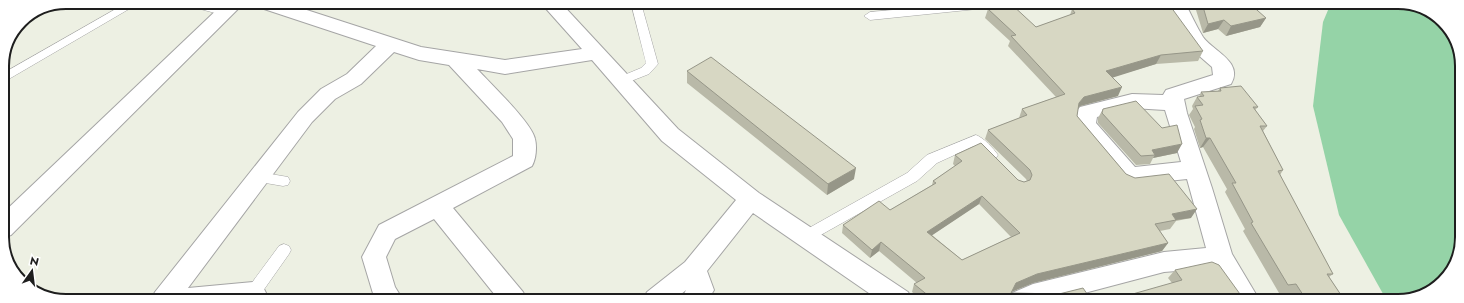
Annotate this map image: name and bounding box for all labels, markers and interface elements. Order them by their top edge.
north arrow [12,251,52,291]
text: N [28,252,41,270]

